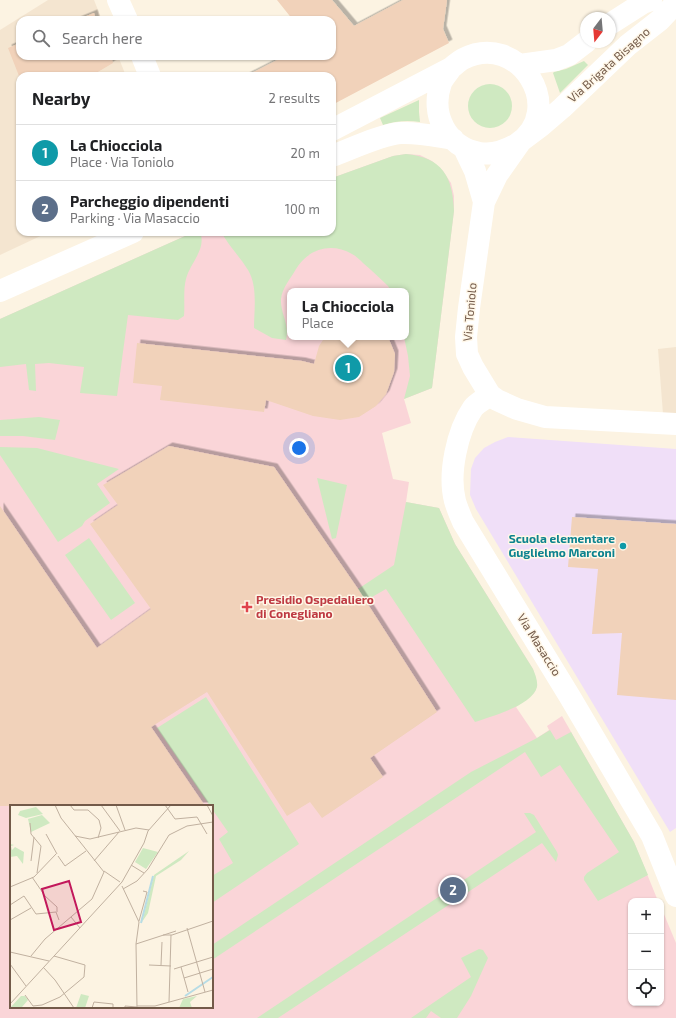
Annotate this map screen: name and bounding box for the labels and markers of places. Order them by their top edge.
pin: 1 [335,353,361,383]
place label: Scuola elementare Guglielmo Marconi [508,531,615,559]
marker: Scuola elementare Guglielmo Marconi [618,541,628,551]
place label: Presidio Ospedaliero di Conegliano [256,592,374,620]
marker: Presidio Ospedaliero di Conegliano [241,601,253,613]
pin: 2 [440,875,466,905]

